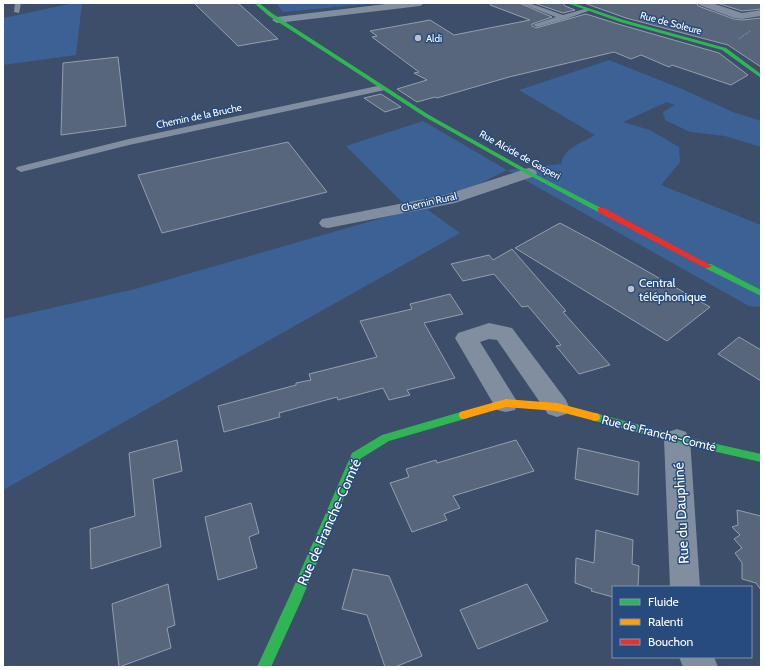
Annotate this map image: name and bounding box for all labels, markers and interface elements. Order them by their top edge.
street label: Rue de Soleure [639,8,703,38]
place label: Aldi [426,32,442,45]
marker: Aldi [413,33,423,43]
street label: Chemin de la Bruche [155,101,243,131]
street label: Rue Alcide de Gasperi [477,127,563,183]
street label: Chemin Rural [400,189,459,215]
place label: Central téléphonique [639,275,706,304]
marker: Central téléphonique [626,284,636,294]
street label: Rue de Franche-Comté [600,412,718,454]
street label: Rue de Franche-Comté [293,456,365,588]
street label: Rue du Dauphiné [669,462,693,564]
legend [612,586,752,658]
text: Fluide [648,594,679,609]
text: Ralenti [648,614,683,629]
text: Bouchon [648,634,694,649]

